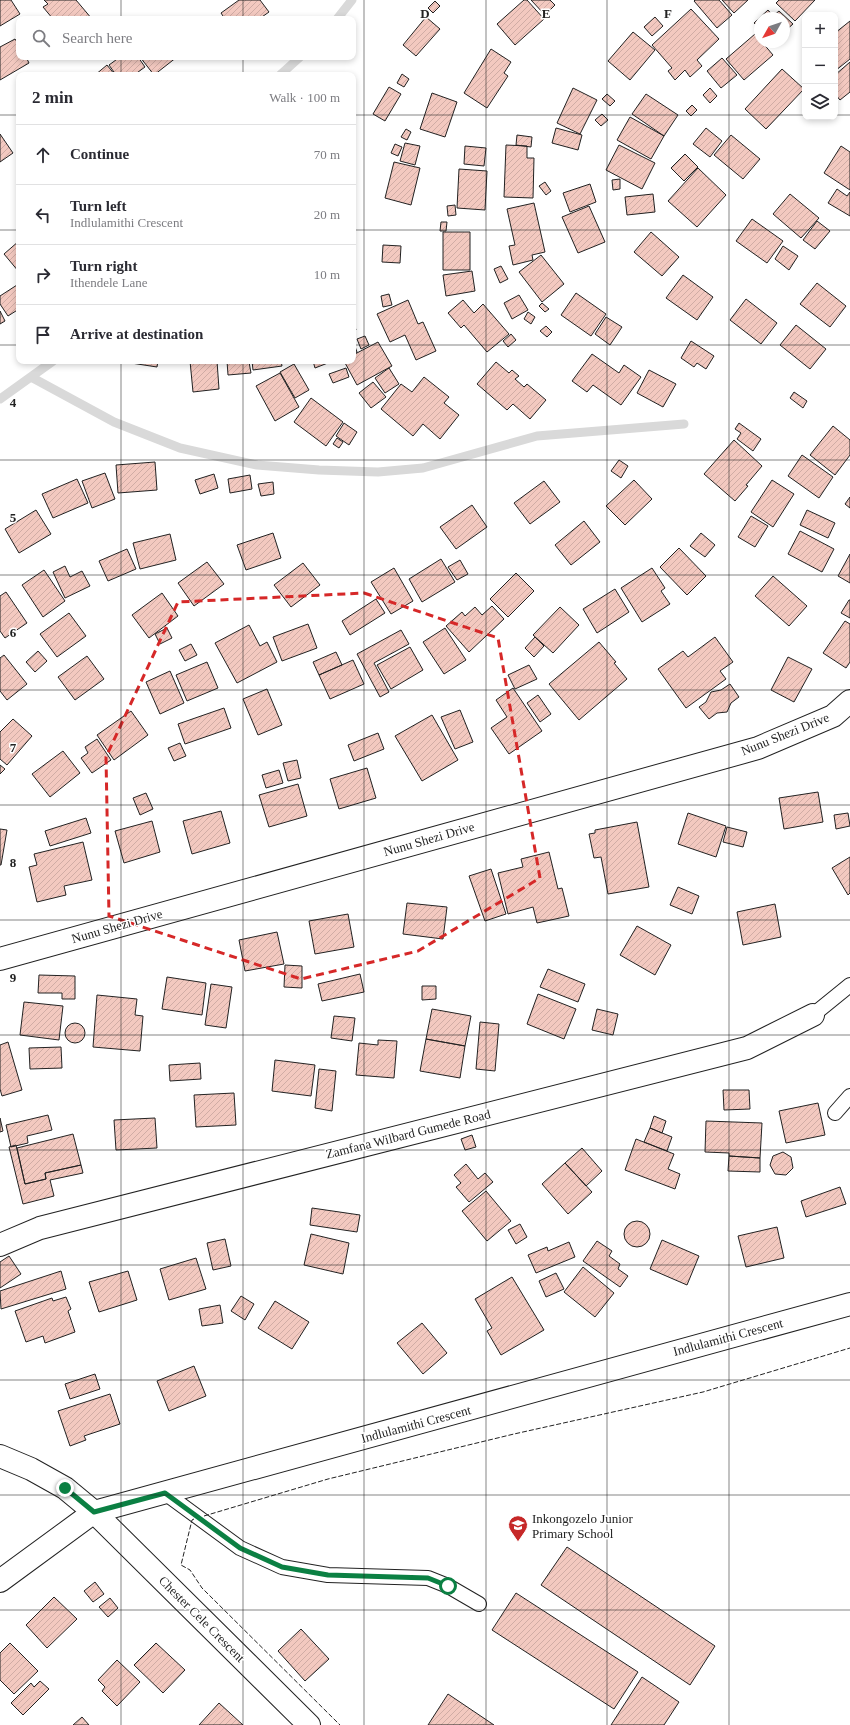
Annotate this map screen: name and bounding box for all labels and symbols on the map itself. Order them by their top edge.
text: D [420,6,430,21]
text: E [542,6,550,21]
text: F [664,6,672,21]
north arrow [754,12,790,48]
text: 4 [10,395,17,410]
text: 5 [10,510,17,525]
text: 6 [10,625,17,640]
street label: Nunu Shezi Drive [739,709,832,759]
text: 7 [10,740,17,755]
street label: Nunu Shezi Drive [382,819,476,859]
text: 8 [10,855,17,870]
street label: Nunu Shezi Drive [70,906,164,946]
text: 9 [10,970,17,985]
street label: Zamfana Wilbard Gumede Road [324,1106,492,1162]
street label: Indlulamithi Crescent [671,1315,785,1359]
street label: Indlulamithi Crescent [359,1402,473,1446]
route end [56,1479,74,1497]
place label: Inkongozelo Junior Primary School [532,1511,633,1541]
school or university icon: Inkongozelo Junior Primary School [507,1514,529,1542]
street label: Chester Cele Crescent [156,1573,248,1665]
route start [439,1577,457,1595]

